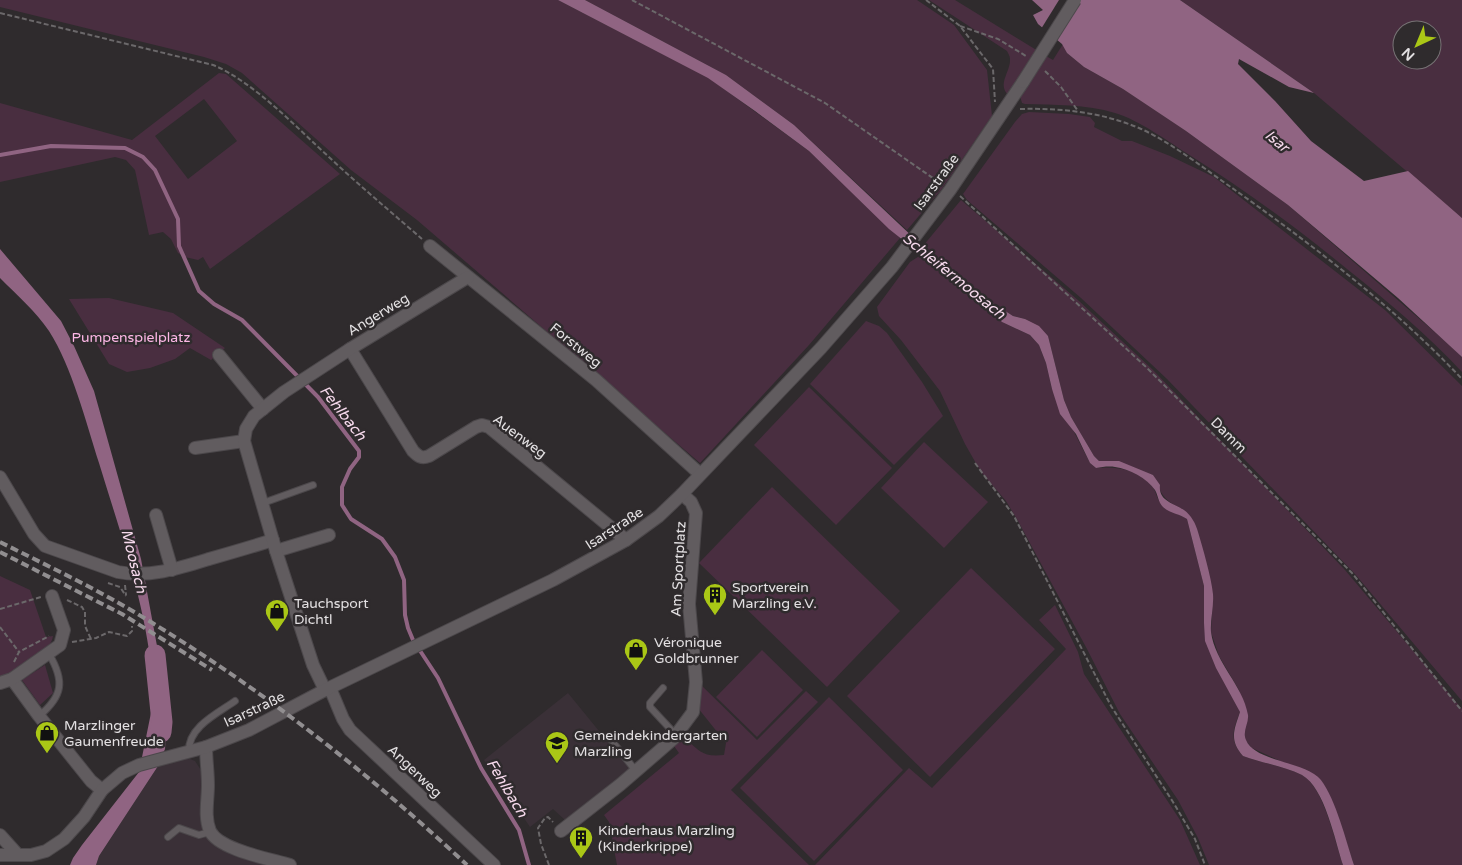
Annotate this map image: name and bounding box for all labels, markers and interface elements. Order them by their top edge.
north arrow [1392,20,1442,70]
text: N [1398,44,1418,64]
water label: Isar [1261,126,1294,158]
street label: Isarstraße [910,151,963,214]
water label: Schleifermoosach [899,229,1010,323]
street label: Angerweg [344,289,412,339]
street label: Forstweg [546,319,605,371]
park label: Pumpenspielplatz [72,329,190,346]
water label: Fehlbach [316,382,371,445]
street label: Auenweg [489,411,550,462]
street label: Damm [1207,414,1250,457]
street label: Isarstraße [582,503,646,553]
street label: Am Sportplatz [668,521,689,617]
water label: Moosach [117,527,151,596]
place label: Sportverein Marzling e.V. [732,579,817,612]
building icon: Sportverein Marzling e.V. [702,582,728,616]
place label: Tauchsport Dichtl [294,595,369,628]
shop icon: Tauchsport Dichtl [264,598,290,632]
place label: Véronique Goldbrunner [654,634,739,667]
shop icon: Véronique Goldbrunner [623,637,649,671]
street label: Isarstraße [221,688,288,731]
place label: Marzlinger Gaumenfreude [64,717,164,750]
shop icon: Marzlinger Gaumenfreude [34,720,60,754]
place label: Gemeindekindergarten Marzling [574,727,727,760]
school or university icon: Gemeindekindergarten Marzling [544,730,570,764]
street label: Angerweg [384,741,445,801]
water label: Fehlbach [483,756,532,821]
place label: Kinderhaus Marzling (Kinderkrippe) [598,822,735,855]
building icon: Kinderhaus Marzling (Kinderkrippe) [568,825,594,859]

